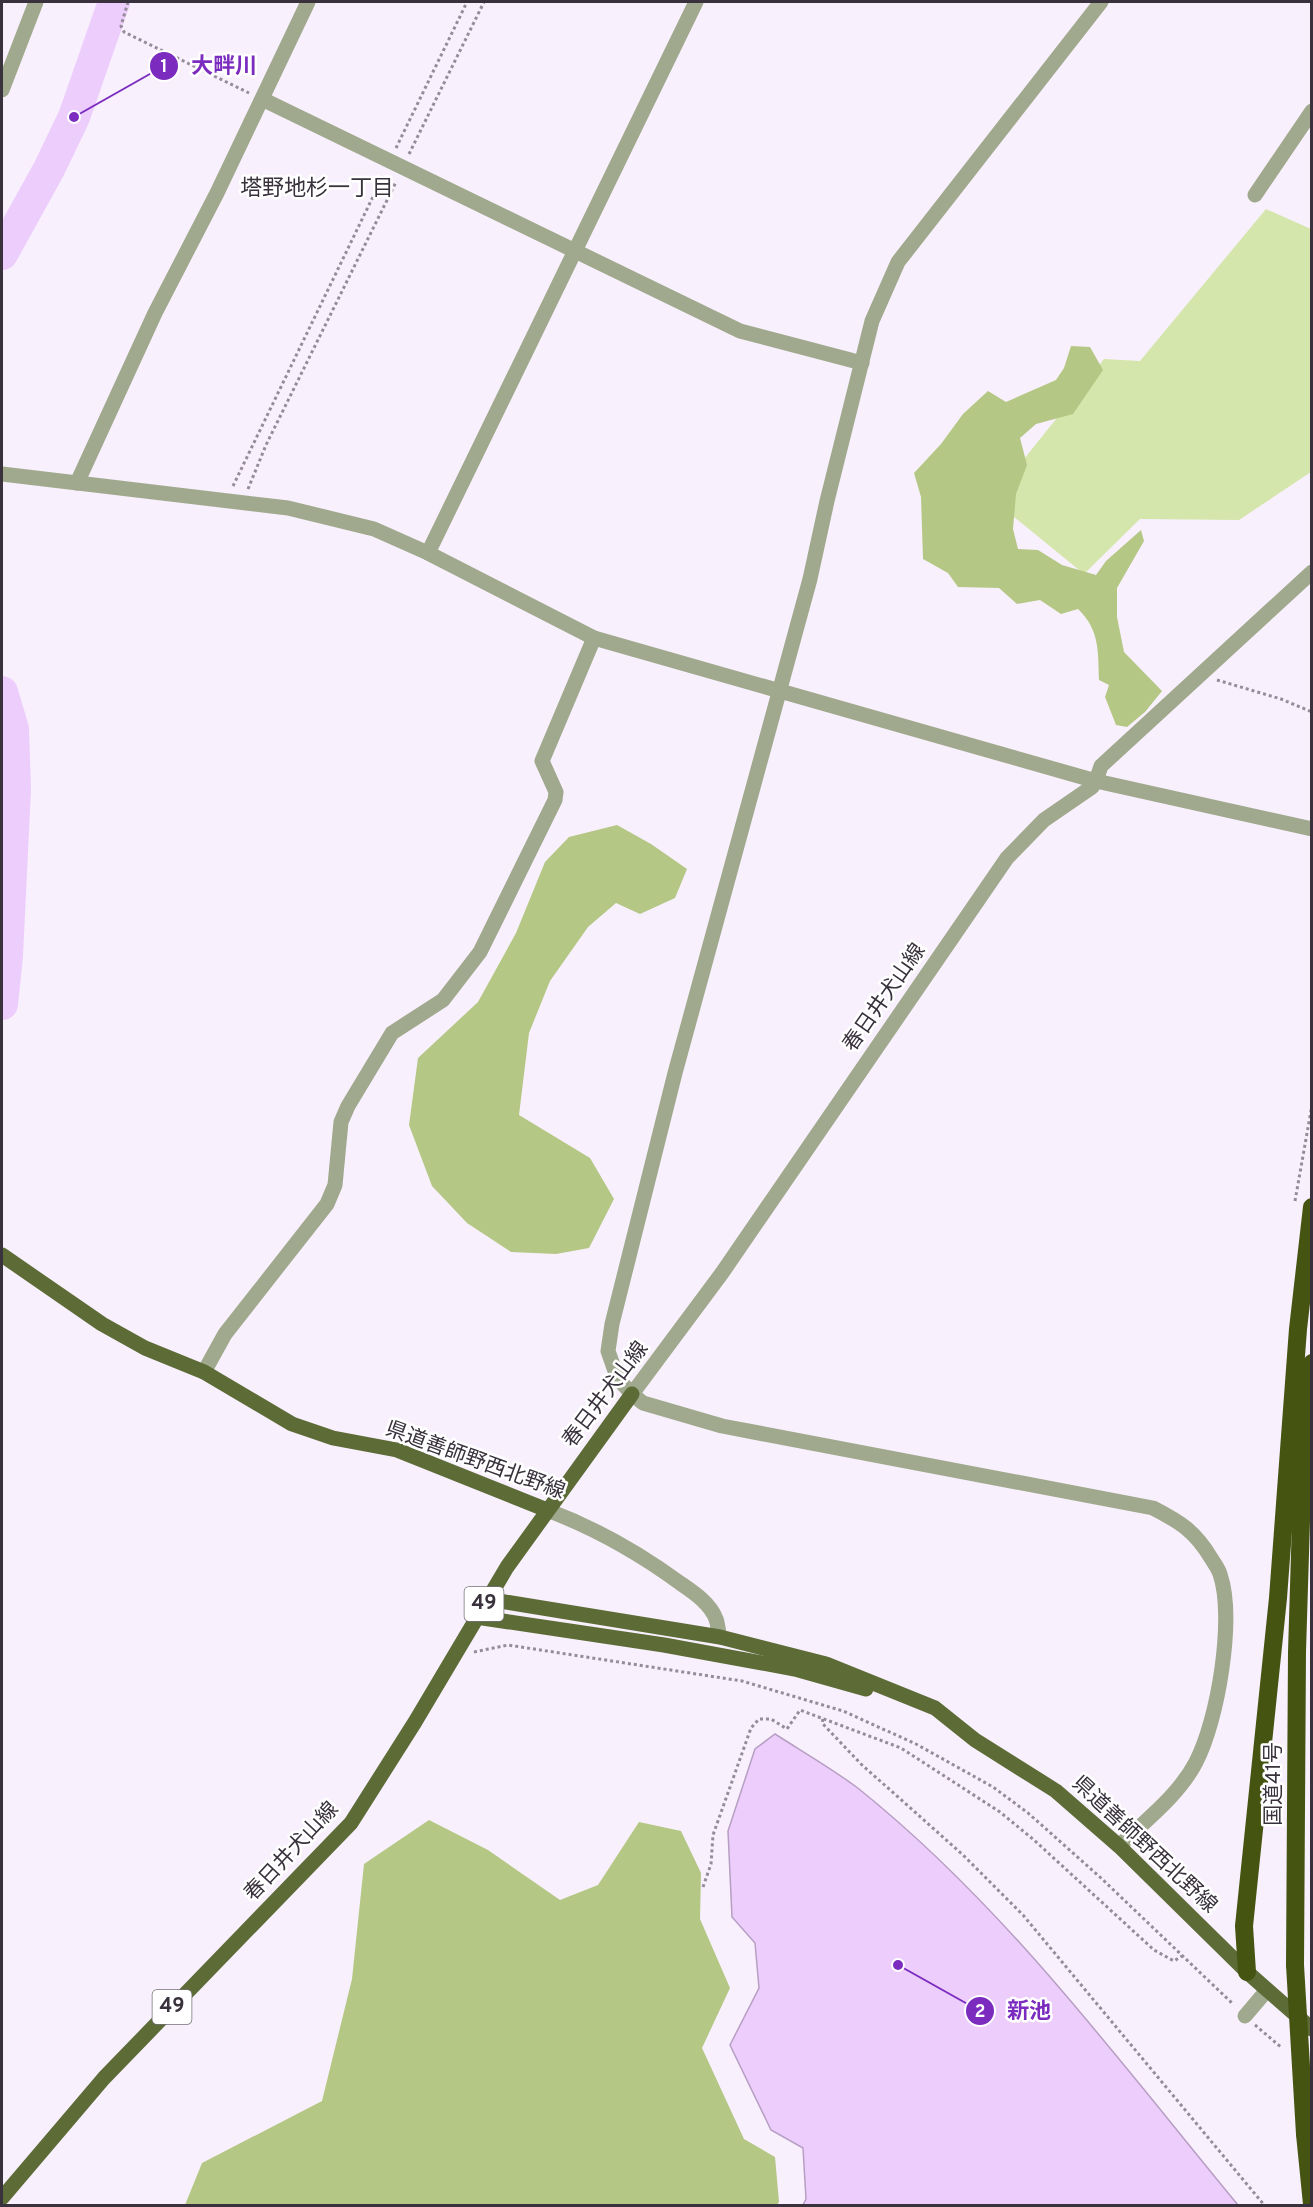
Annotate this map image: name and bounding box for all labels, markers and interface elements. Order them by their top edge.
callout: 大畔川 [149,46,269,86]
text: 大畔川 [191,54,257,81]
text: 1 [160,56,168,79]
district label: 塔野地杉一丁目 [240,176,394,203]
street label: 春日井犬山線 [838,939,932,1057]
street label: 春日井犬山線 [557,1337,655,1453]
street label: 県道善師野西北野線 [382,1416,568,1506]
road number: 49 [464,1587,504,1621]
street label: 国道41号 [1261,1742,1288,1826]
street label: 県道善師野西北野線 [1066,1771,1222,1919]
street label: 春日井犬山線 [239,1797,345,1907]
road number: 49 [152,1990,192,2024]
callout: 新池 [965,1991,1063,2031]
text: 新池 [1007,1999,1051,2026]
text: 2 [974,2001,986,2024]

